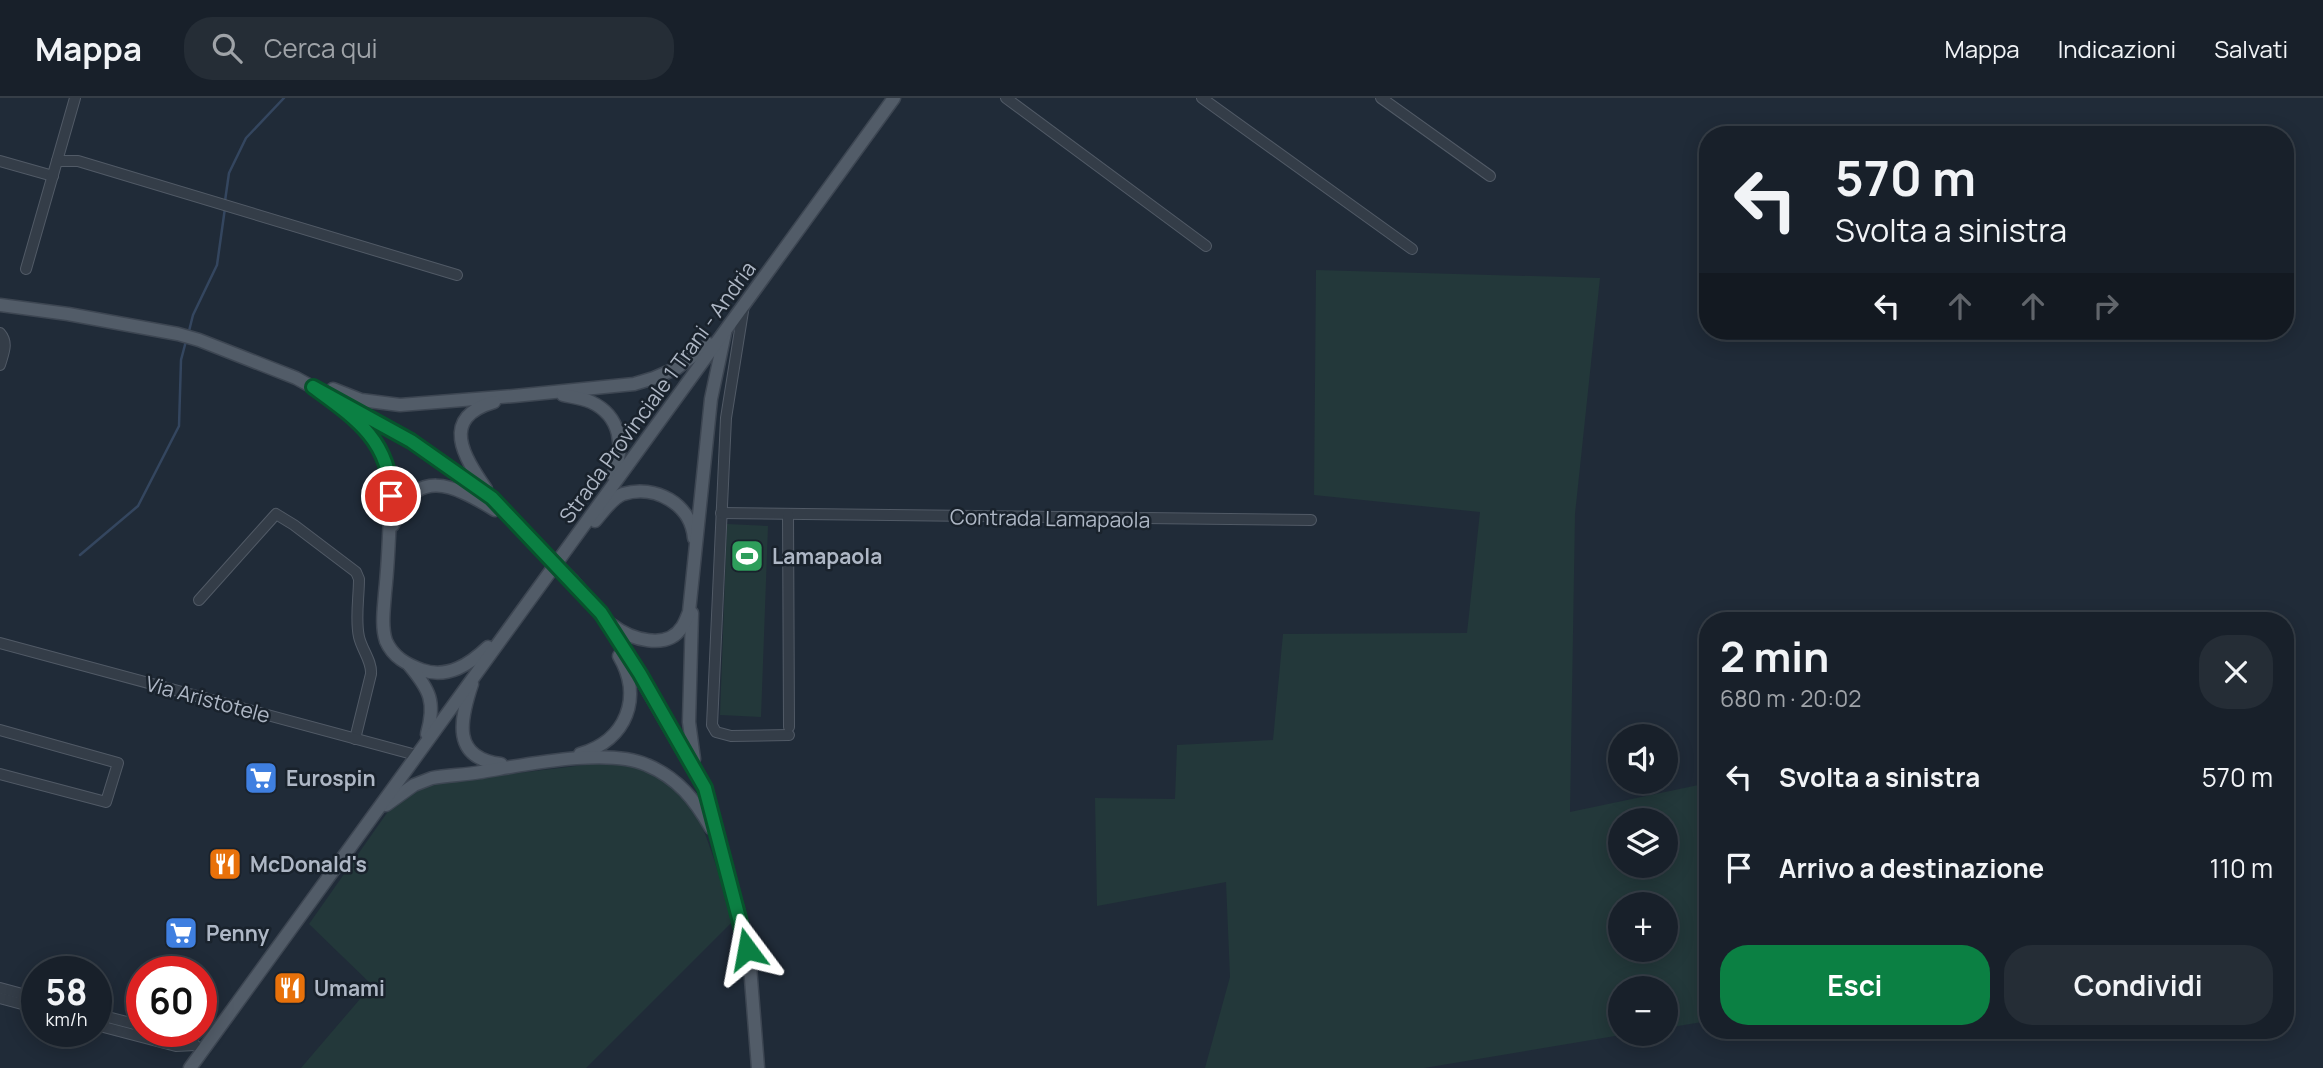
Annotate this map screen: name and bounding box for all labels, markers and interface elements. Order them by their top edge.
search box [184,17,674,80]
text: Mappa [35,26,142,71]
icon: search [208,29,246,67]
text: Cerca qui [264,30,378,66]
text: Mappa [1944,32,2020,65]
text: Indicazioni [2058,32,2176,65]
text: Salvati [2214,32,2288,65]
text: 570 m [1835,144,1976,211]
icon: left [1720,154,1811,245]
text: Svolta a sinistra [1835,208,2067,252]
street label: Strada Provinciale 1 Trani - Andria [552,255,762,529]
icon: left [1868,287,1906,325]
icon: ahead [1941,287,1979,325]
icon: ahead [2014,287,2052,325]
icon: right [2087,287,2125,325]
pin [361,466,421,526]
icon: arrive [372,477,410,515]
street label: Contrada Lamapaola [950,502,1150,534]
sports icon: Lamapaola [728,537,766,575]
place label: Lamapaola [772,542,882,570]
text: 2 min [1720,627,1829,685]
button: close [2199,635,2273,709]
street label: Via Aristotele [143,669,273,729]
text: 680 m · 20:02 [1720,682,1861,714]
map controls [1608,724,1678,1046]
button: sound [1608,724,1678,794]
icon: left [1720,758,1758,796]
supermarket icon: Eurospin [242,759,280,797]
text: Svolta a sinistra [1779,759,1980,795]
text: 570 m [2202,759,2273,795]
place label: Eurospin [286,764,376,792]
button: layers [1608,808,1678,878]
restaurant icon: McDonald's [206,845,244,883]
icon: arrive [1720,849,1758,887]
place label: McDonald's [250,850,367,878]
text: Arrivo a destinazione [1779,850,2044,886]
text: 110 m [2210,850,2273,886]
button: + [1608,892,1678,962]
position arrow [710,912,784,986]
supermarket icon: Penny [162,914,200,952]
place label: Penny [206,919,269,947]
button: Esci [1720,945,1990,1025]
button: Condividi [2004,945,2273,1025]
speed limit sign: 60 [126,956,217,1047]
text: 58 [46,968,87,1016]
restaurant icon: Umami [271,969,309,1007]
place label: Umami [314,974,385,1002]
button: − [1608,976,1678,1046]
text: km/h [46,1007,87,1031]

